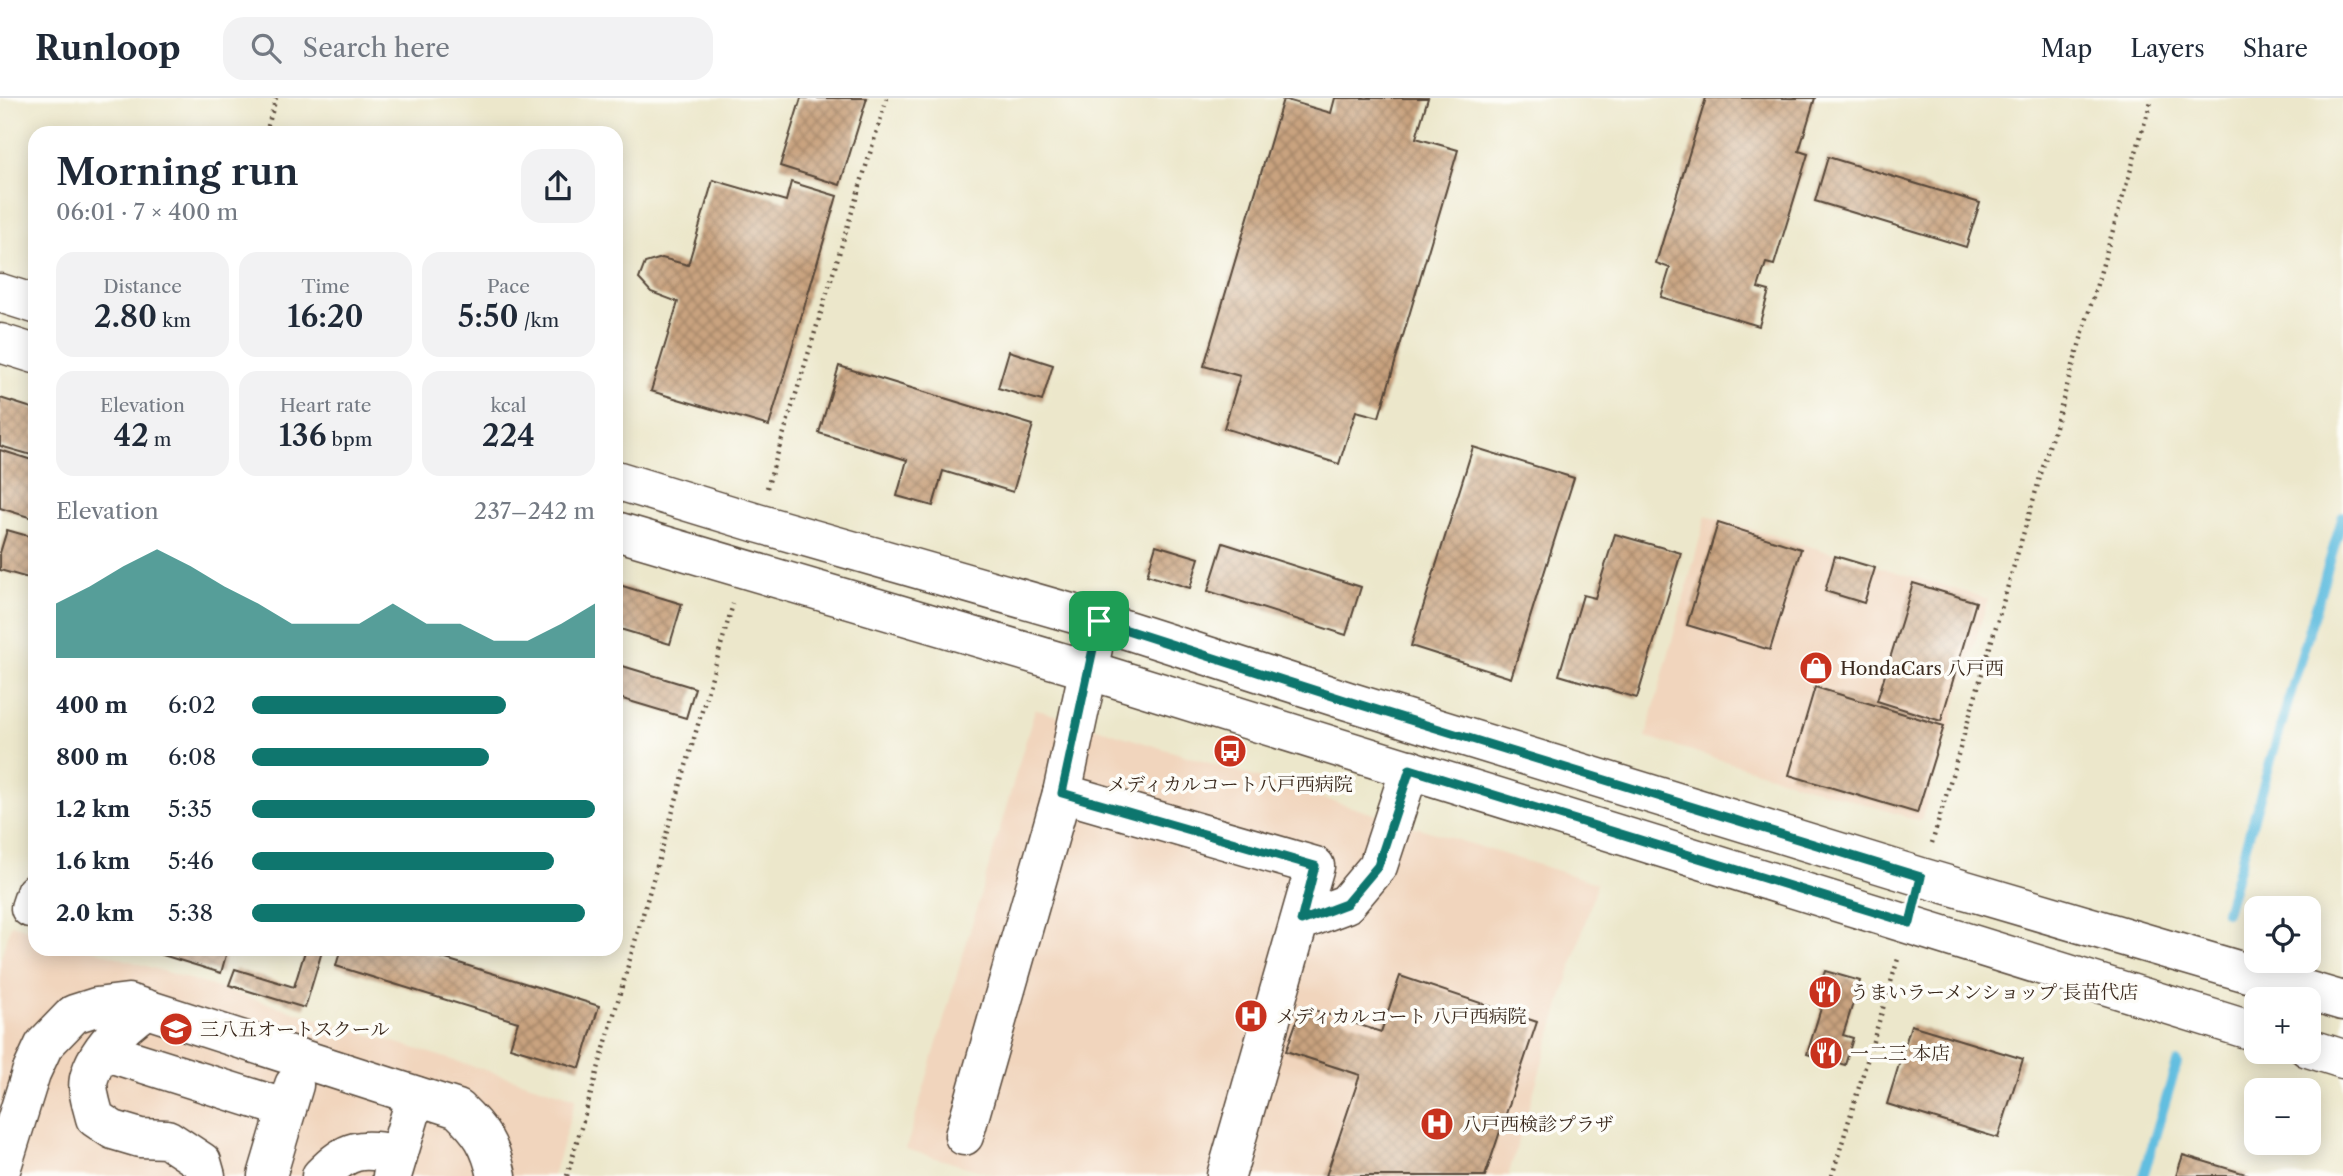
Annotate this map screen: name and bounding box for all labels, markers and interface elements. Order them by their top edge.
search box [223,17,713,80]
text: Runloop [35,28,181,69]
icon: search [247,29,285,67]
text: Search here [303,32,450,64]
text: Map [2041,34,2092,63]
text: Layers [2130,34,2205,63]
text: Share [2243,34,2308,63]
text: Morning run [56,148,299,195]
button: share [521,149,595,223]
text: 06:01 · 7 × 400 m [56,198,238,226]
text: Distance [103,275,182,298]
text: Time [301,275,350,298]
text: Pace [487,275,530,298]
text: 2.80 [94,298,157,335]
text: 16:20 [287,298,364,335]
text: 5:50 [458,298,519,335]
text: km [157,309,191,332]
text: /km [519,309,559,332]
text: Elevation [100,394,185,417]
text: Heart rate [280,394,371,417]
text: kcal [491,394,526,417]
text: 42 [114,417,149,454]
text: 136 [279,417,326,454]
text: 224 [482,417,535,454]
text: m [149,428,171,451]
text: bpm [326,428,372,451]
text: Elevation [56,497,159,525]
text: 237–242 m [474,497,595,525]
pin [1069,591,1129,651]
icon: arrive [1080,602,1118,640]
shop icon: HondaCars 八戸西 [1797,649,1835,687]
place label: HondaCars 八戸西 [1840,657,2004,680]
text: 400 m [56,691,128,719]
text: 6:02 [168,691,216,719]
bus stop icon: メディカルコート八戸西病院 [1211,732,1249,770]
text: 800 m [56,743,128,771]
text: 6:08 [168,743,216,771]
place label: メディカルコート八戸西病院 [1107,773,1353,796]
text: 1.2 km [56,795,130,823]
text: 5:35 [168,795,212,823]
text: 1.6 km [56,847,130,875]
text: 5:46 [168,847,214,875]
map controls [2244,896,2321,1155]
button: locate [2244,896,2321,973]
text: 2.0 km [56,899,134,927]
text: 5:38 [168,899,213,927]
restaurant icon: うまいラーメンショップ 長苗代店 [1806,973,1844,1011]
place label: うまいラーメンショップ 長苗代店 [1850,981,2138,1004]
button: + [2244,987,2321,1064]
hospital icon: メディカルコート 八戸西病院 [1232,997,1270,1035]
place label: メディカルコート 八戸西病院 [1276,1005,1527,1028]
school or university icon: 三八五オートスクール [157,1010,195,1048]
place label: 三八五オートスクール [200,1018,389,1041]
restaurant icon: 一二三 本店 [1807,1034,1845,1072]
place label: 一二三 本店 [1850,1042,1950,1065]
button: − [2244,1078,2321,1155]
hospital icon: 八戸西検診プラザ [1418,1105,1456,1143]
place label: 八戸西検診プラザ [1462,1113,1614,1136]

